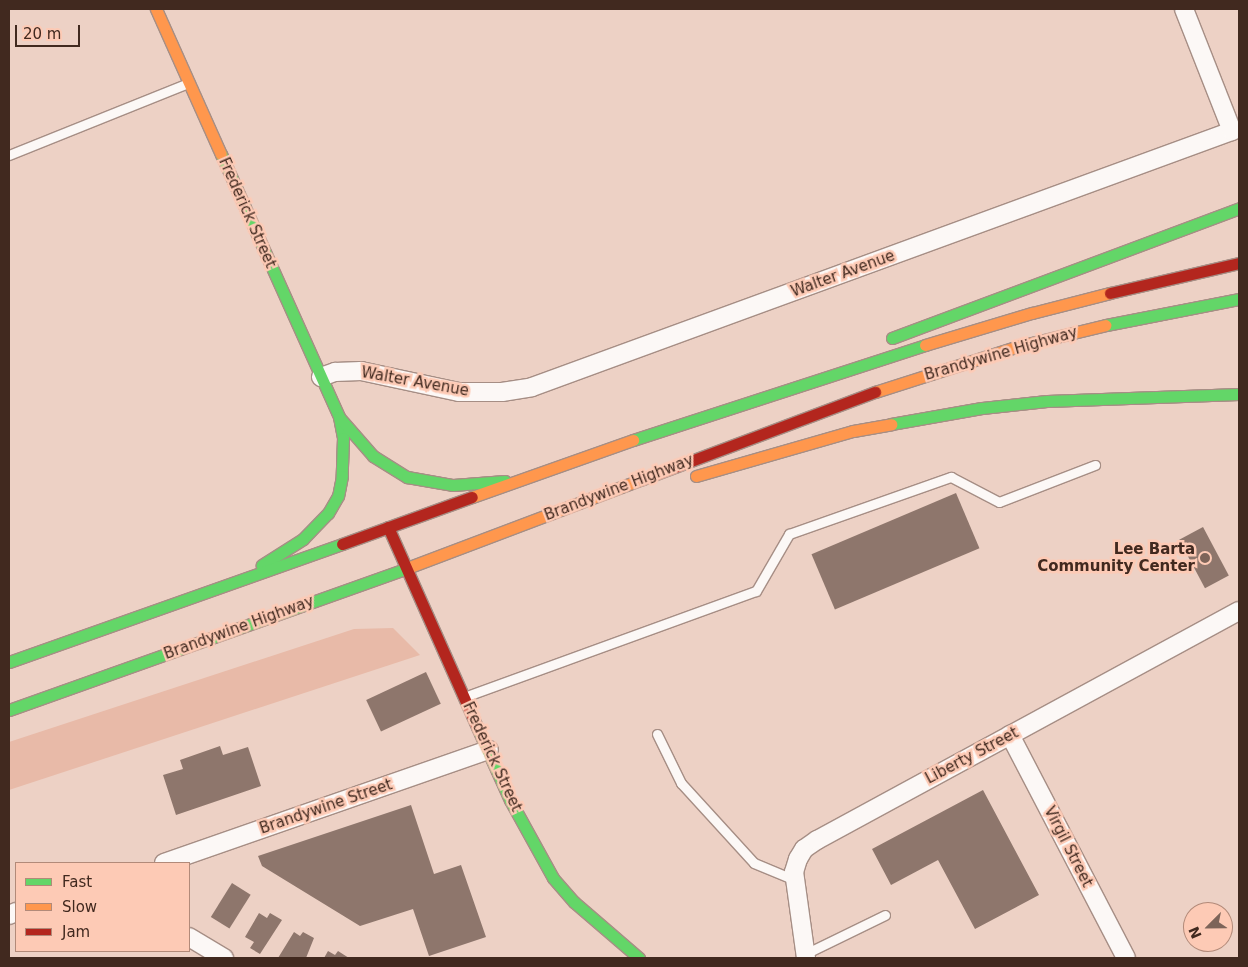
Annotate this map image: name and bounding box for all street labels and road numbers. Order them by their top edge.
street label: Frederick Street [215,155,279,271]
street label: Walter Avenue [789,247,897,301]
street label: Brandywine Highway [922,324,1080,384]
street label: Walter Avenue [360,364,470,400]
street label: Brandywine Highway [542,451,696,525]
street label: Brandywine Highway [162,592,316,664]
street label: Frederick Street [459,699,525,815]
street label: Liberty Street [923,724,1021,788]
street label: Brandywine Street [257,776,395,838]
street label: Virgil Street [1040,804,1096,890]

